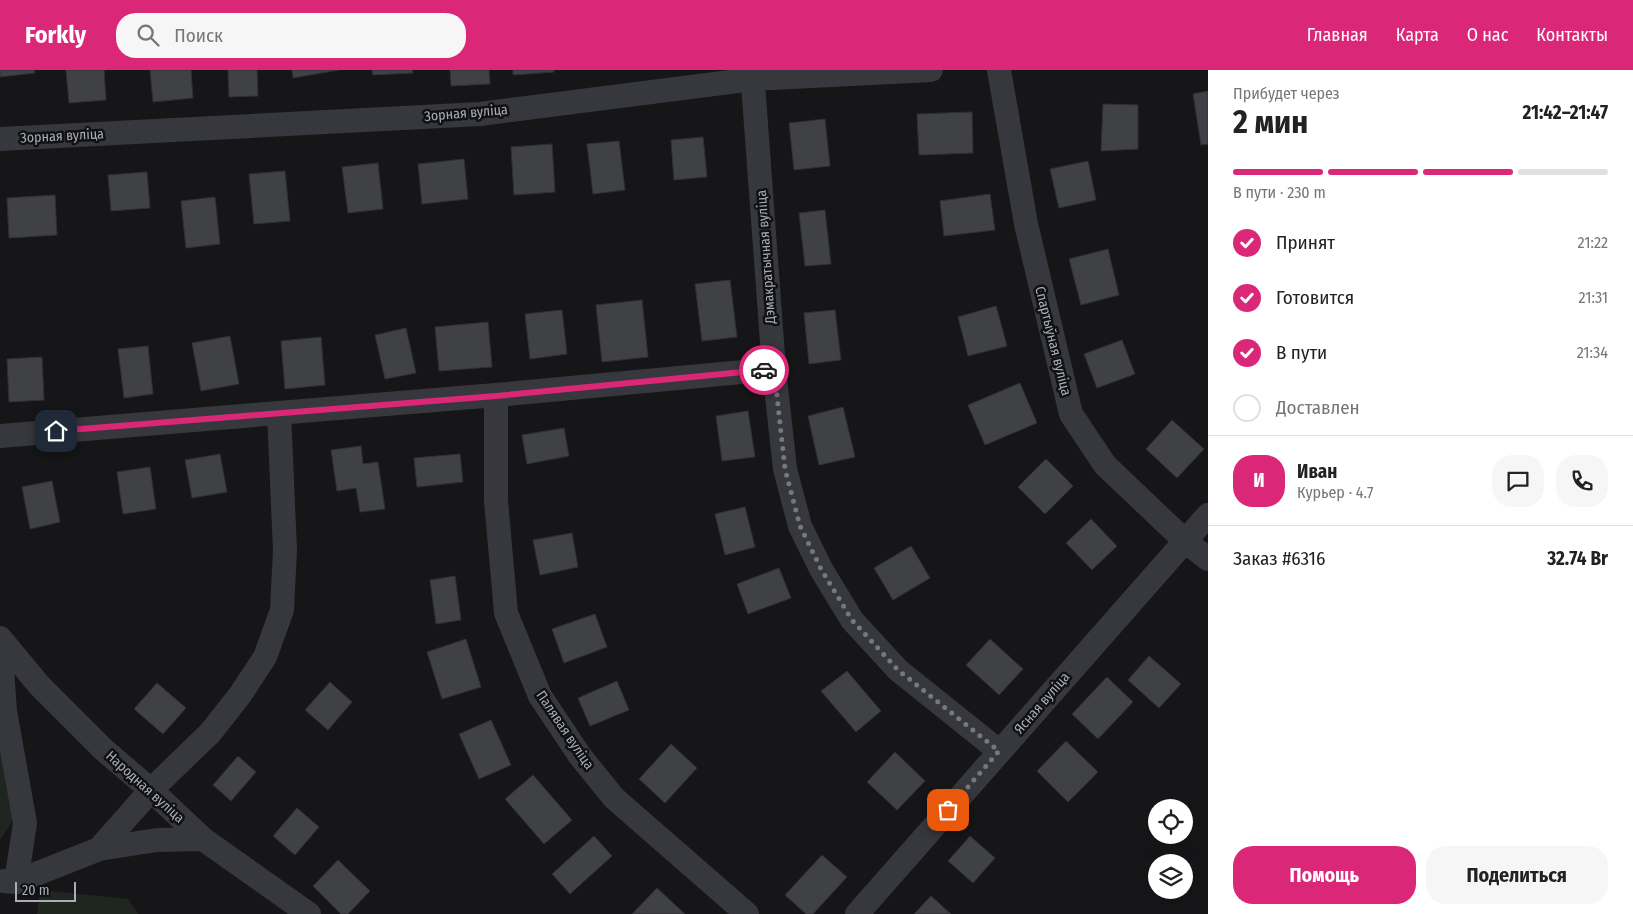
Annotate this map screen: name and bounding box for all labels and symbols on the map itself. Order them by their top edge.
street label: Зорная вуліца [423,101,509,125]
street label: Зорная вуліца [20,125,104,147]
street label: Дэмакратычная вуліца [753,189,779,325]
street label: Спартыўная вуліца [1031,285,1075,398]
courier [739,345,789,395]
pin [35,410,77,452]
street label: Ясная вуліца [1011,669,1073,737]
street label: Палявая вуліца [532,687,598,773]
street label: Народная вуліца [102,747,188,827]
pin [927,789,969,831]
scale bar [15,879,76,902]

